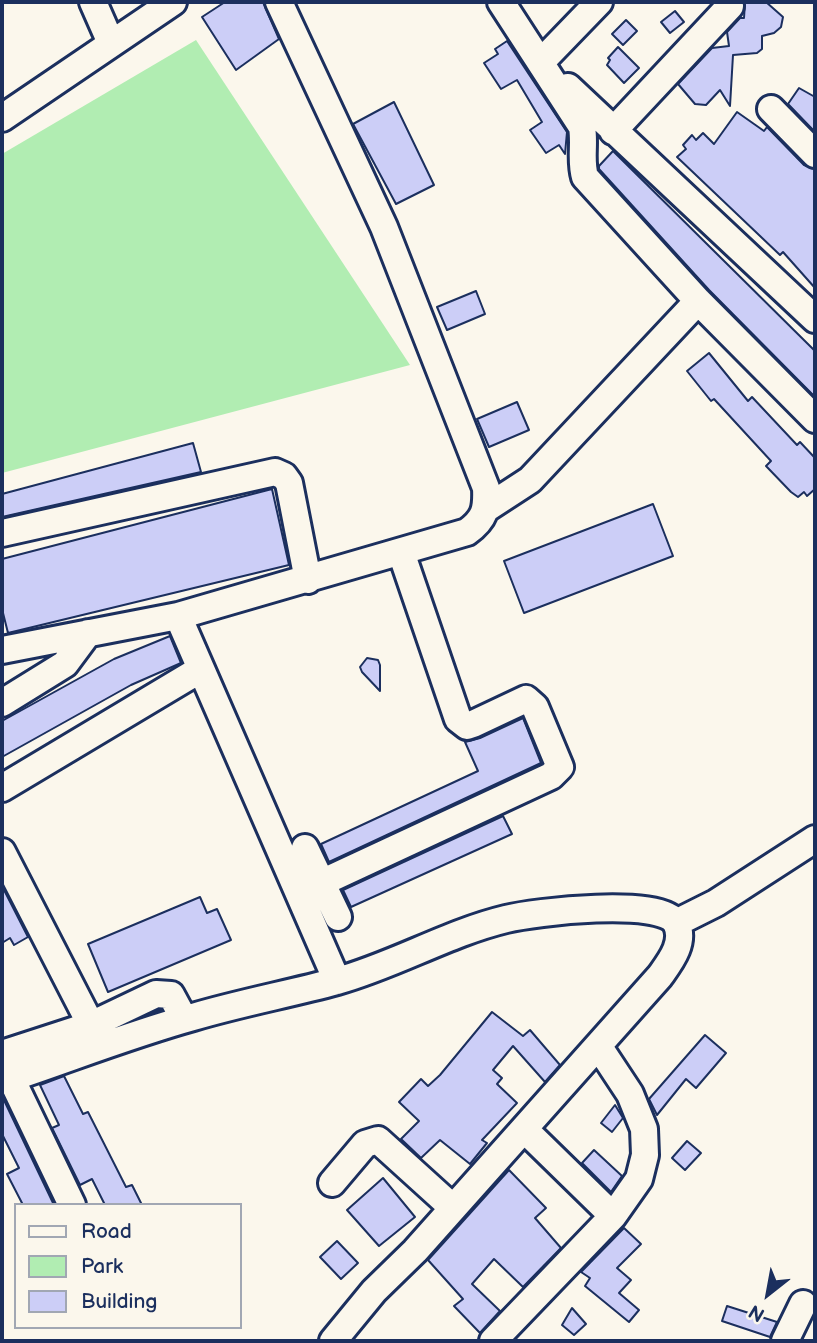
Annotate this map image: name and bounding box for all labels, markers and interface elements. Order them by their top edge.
legend [14,1203,242,1329]
text: Road [81,1219,132,1244]
text: Park [81,1254,123,1279]
north arrow [733,1259,803,1329]
text: Building [81,1289,157,1314]
text: N [745,1299,769,1326]

